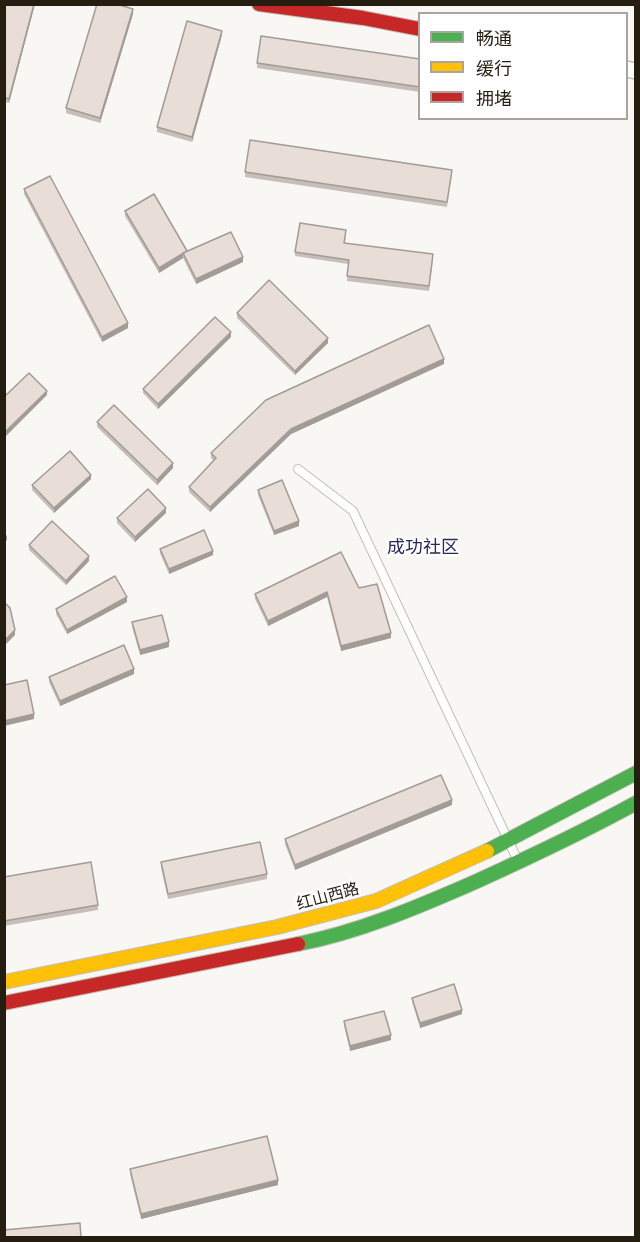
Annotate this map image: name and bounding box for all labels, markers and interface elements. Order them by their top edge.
legend [418,12,628,120]
text: 畅通 [476,26,512,50]
text: 缓行 [476,56,512,80]
text: 拥堵 [476,86,512,110]
district label: 成功社区 [387,537,459,559]
street label: 红山西路 [295,879,361,915]

